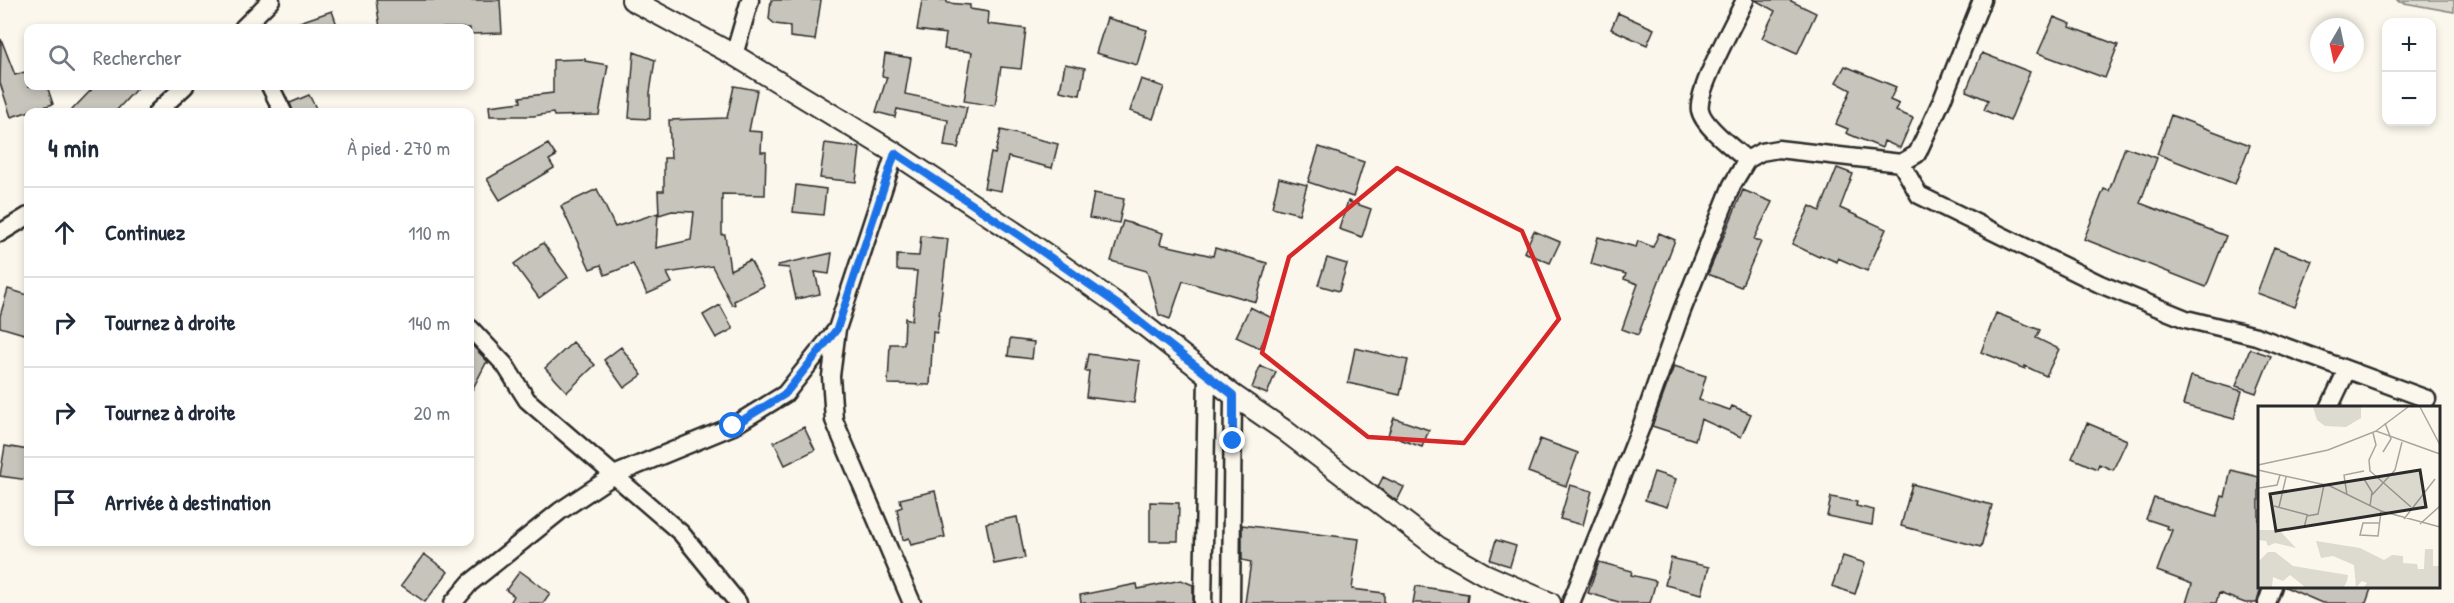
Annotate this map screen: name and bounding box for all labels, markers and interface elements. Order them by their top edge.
north arrow [2310,18,2364,72]
map controls [2382,18,2436,126]
button: + [2382,18,2436,72]
search box [24,24,474,90]
icon: search [45,41,78,74]
text: Rechercher [93,42,182,72]
button: − [2382,72,2436,126]
text: 4 min [48,130,99,165]
text: À pied · 270 m [347,134,450,161]
icon: ahead [48,216,81,249]
text: Continuez [105,217,185,247]
text: 110 m [408,219,450,246]
icon: right [48,306,81,339]
text: Tournez à droite [105,307,235,337]
text: 140 m [408,309,450,336]
icon: right [48,396,81,429]
text: Tournez à droite [105,397,235,427]
text: 20 m [413,399,450,426]
inset map [2258,406,2439,588]
route start [719,412,745,438]
route end [1219,427,1245,453]
icon: arrive [48,486,81,519]
text: Arrivée à destination [105,487,271,517]

